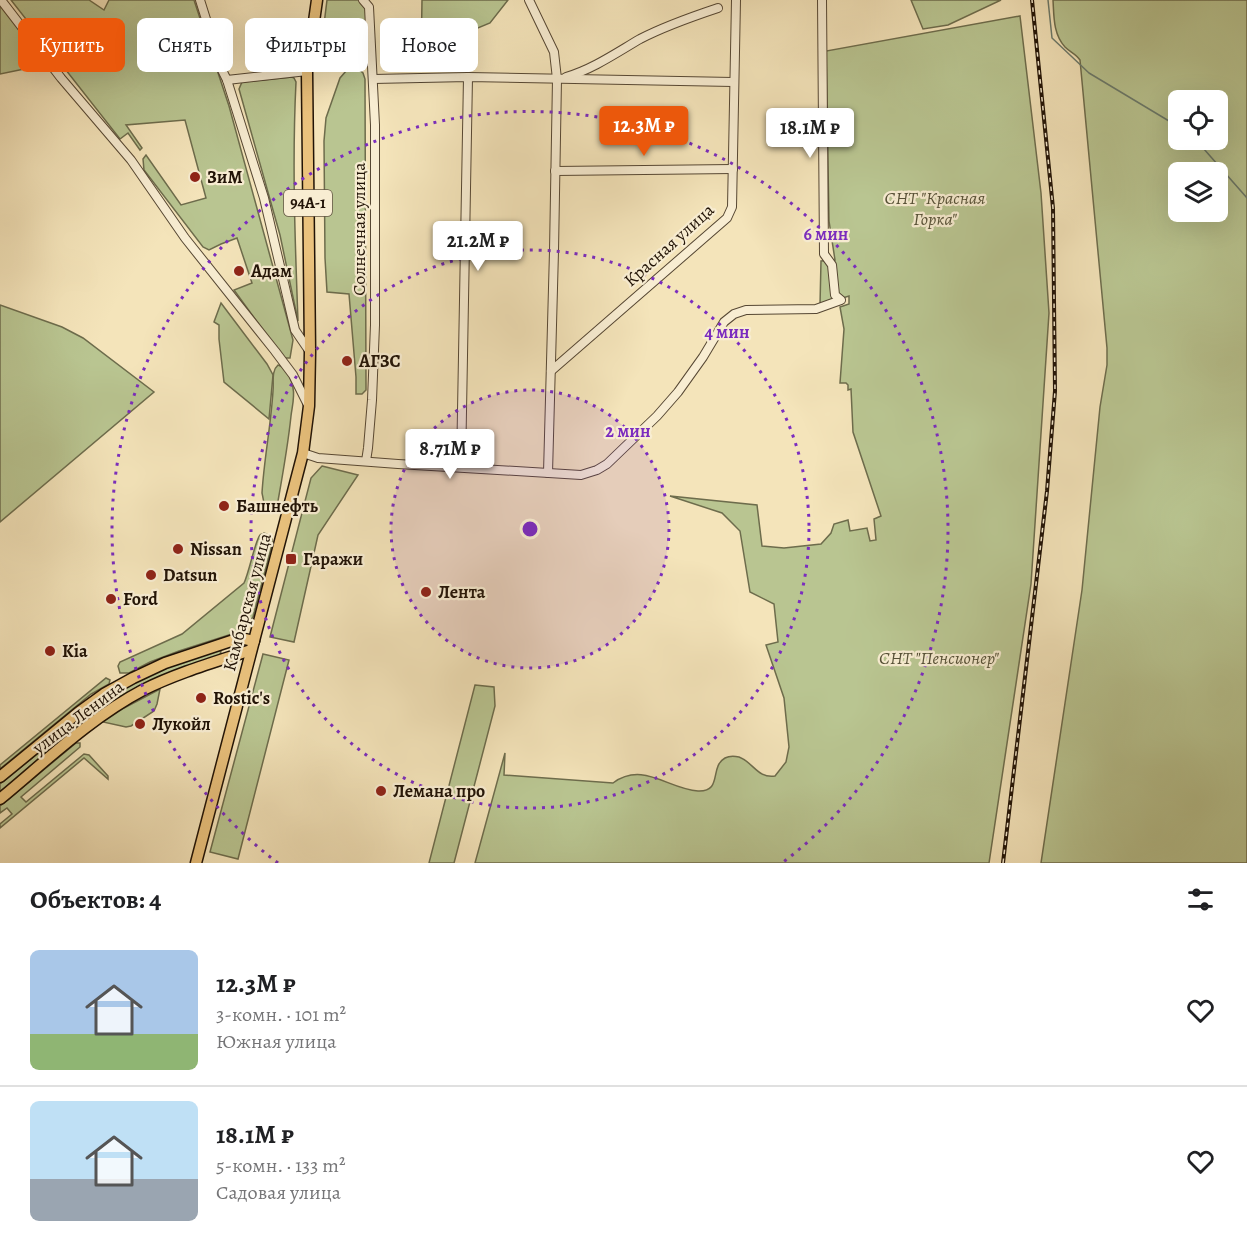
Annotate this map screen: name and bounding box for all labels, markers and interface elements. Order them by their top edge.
chip: Купить [18,18,125,72]
chip: Снять [137,18,233,72]
chip: Фильтры [245,18,368,72]
chip: Новое [380,18,478,72]
map controls [1168,90,1228,222]
button: locate [1168,90,1228,150]
pin: 12.3M ₽ [589,106,699,157]
pin: 18.1M ₽ [755,108,865,159]
text: 12.3M ₽ [613,112,675,139]
text: 18.1M ₽ [780,114,840,141]
street label: Солнечная улица [347,162,371,296]
button: layers [1168,162,1228,222]
place label: ЗиМ [207,165,243,189]
marker: ЗиМ [188,170,202,184]
park label: СНТ "Красная Горка" [885,186,985,231]
road number: 94А-1 [284,190,332,216]
street label: Красная улица [619,198,720,292]
pin: 21.2M ₽ [423,221,533,272]
text: 6 мин [804,222,848,246]
text: 21.2M ₽ [447,227,509,254]
place label: Адам [250,259,292,283]
marker: Адам [232,264,246,278]
text: 4 мин [704,320,750,344]
place label: АГЗС [358,349,401,373]
marker: АГЗС [340,354,354,368]
text: 2 мин [605,419,651,443]
pin: 8.71M ₽ [395,429,505,480]
text: 8.71M ₽ [419,435,481,462]
place label: Башнефть [236,494,319,518]
marker: Башнефть [217,499,231,513]
centre of rings [520,519,540,539]
street label: Камбарская улица [217,530,277,674]
place label: Nissan [190,537,242,561]
marker: Nissan [171,542,185,556]
place label: Гаражи [303,547,364,571]
marker: Гаражи [284,552,298,566]
place label: Datsun [163,563,217,587]
marker: Datsun [144,568,158,582]
place label: Лента [438,580,486,604]
marker: Лента [419,585,433,599]
place label: Ford [123,587,158,611]
marker: Ford [104,592,118,606]
place label: Kia [62,639,88,663]
marker: Kia [43,644,57,658]
park label: СНТ "Пенсионер" [879,646,1000,670]
street label: улица Ленина [26,674,129,760]
place label: Rostic's [213,686,270,710]
marker: Rostic's [194,691,208,705]
place label: Лукойл [152,712,211,736]
marker: Лукойл [133,717,147,731]
place label: Лемана про [393,779,485,803]
marker: Лемана про [374,784,388,798]
text: Объектов: 4 [30,882,162,917]
icon: filters [1184,883,1217,916]
text: 12.3M ₽ [216,966,296,1001]
icon: home [78,974,150,1046]
icon: heart [1184,994,1217,1027]
text: 3-комн. · 101 m² [216,1001,346,1028]
text: Южная улица [216,1028,337,1055]
text: 18.1M ₽ [216,1117,294,1152]
icon: home [78,1125,150,1197]
icon: heart [1184,1145,1217,1178]
text: 5-комн. · 133 m² [216,1152,346,1179]
text: Садовая улица [216,1179,341,1206]

